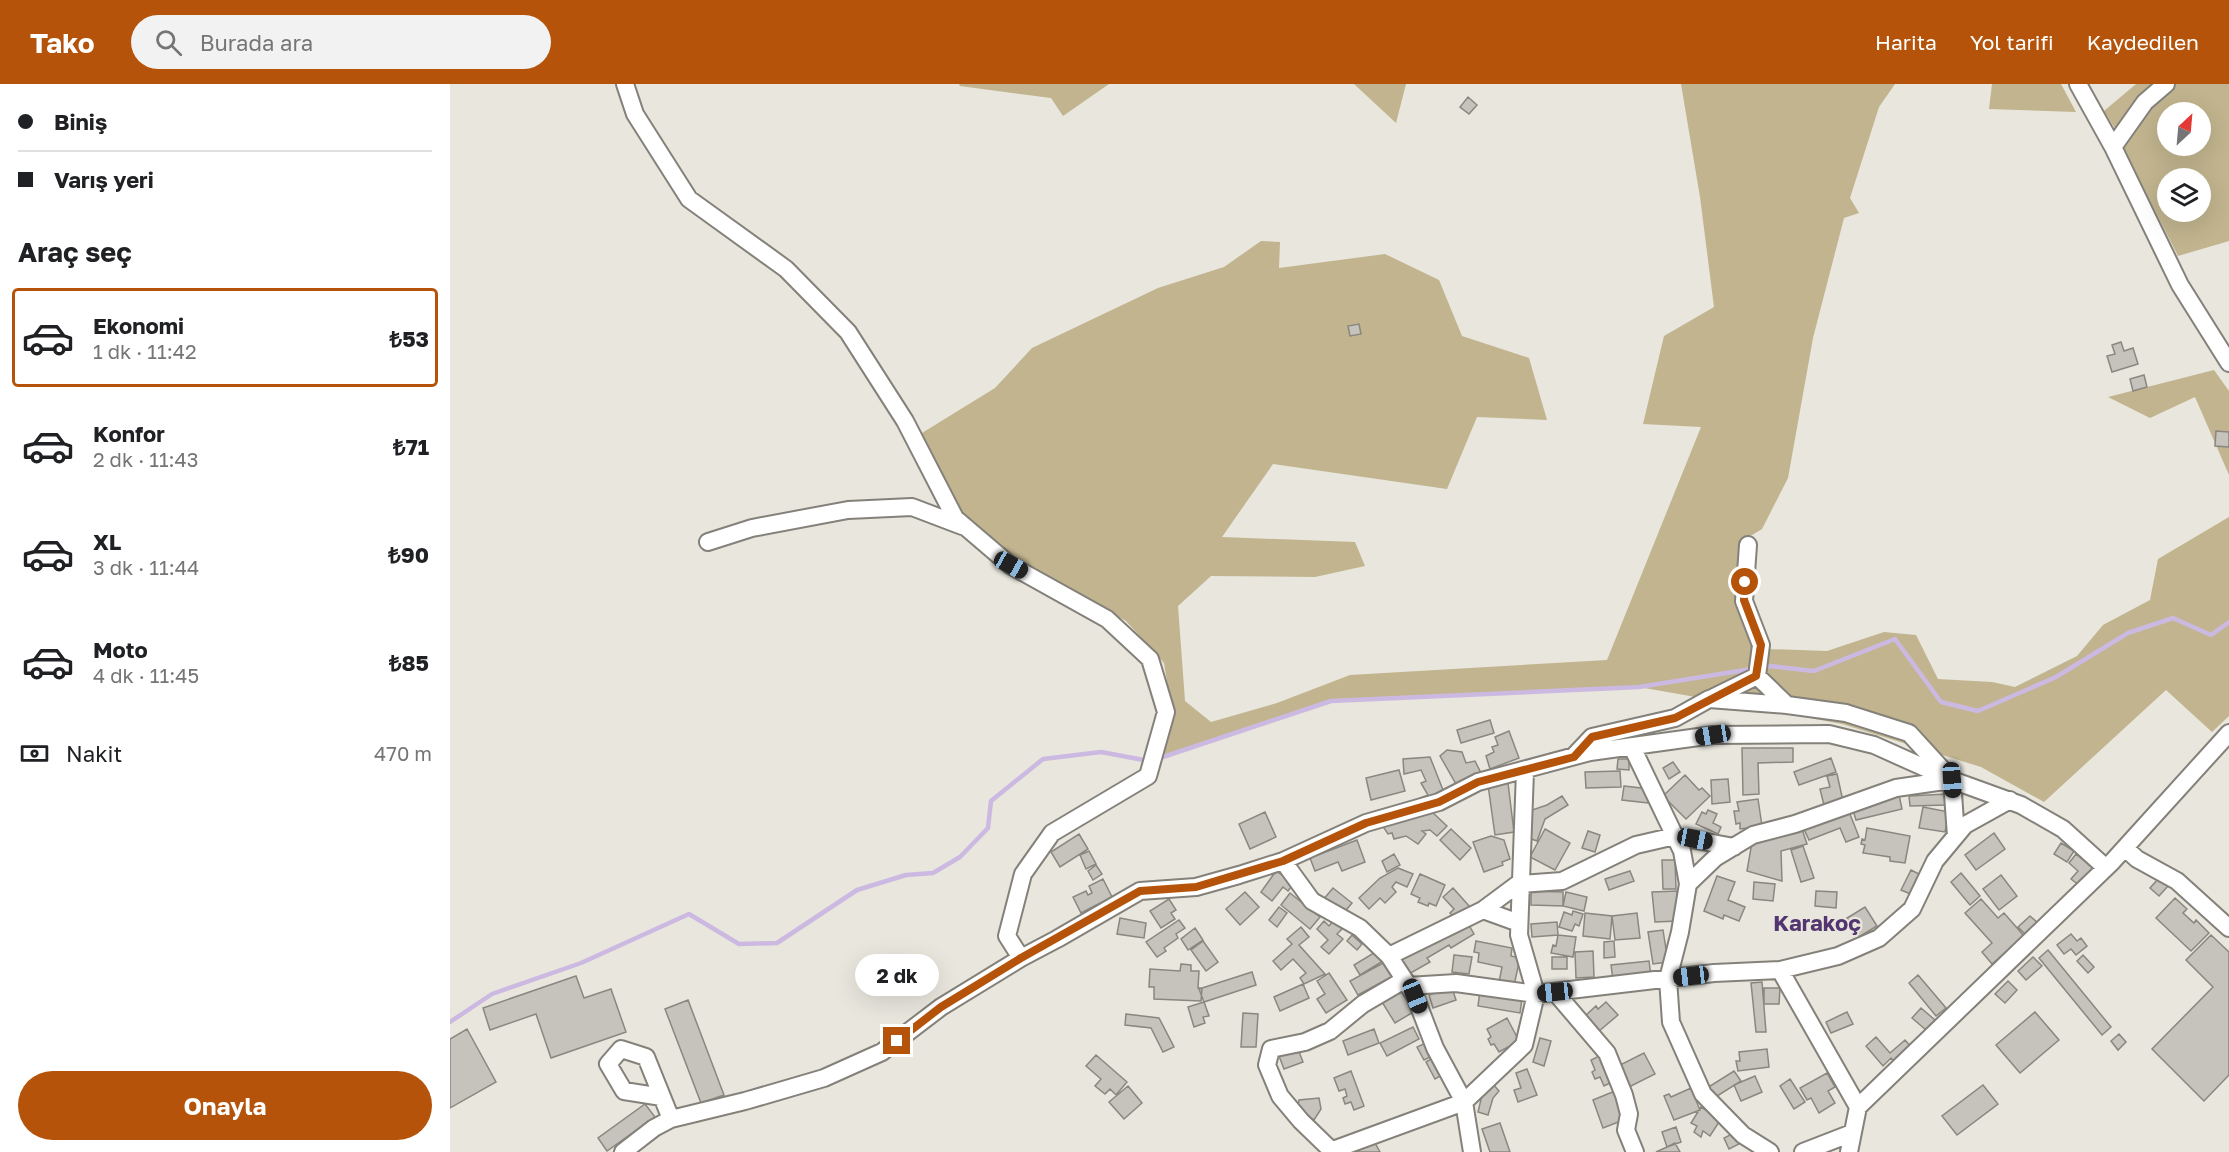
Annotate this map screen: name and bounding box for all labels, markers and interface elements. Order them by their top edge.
search box [131,15,551,69]
text: Tako [30,26,95,59]
icon: search [152,26,185,59]
text: Burada ara [200,29,313,56]
text: Harita [1875,29,1937,55]
text: Yol tarifi [1970,29,2054,55]
text: Kaydedilen [2087,29,2199,55]
north arrow [2157,102,2211,156]
map controls [2157,102,2211,222]
text: Biniş [54,108,107,135]
text: Varış yeri [54,166,154,193]
button: layers [2157,168,2211,222]
text: Araç seç [18,236,132,268]
icon: car [21,311,75,365]
text: Ekonomi [93,312,184,339]
text: ₺53 [390,325,429,352]
text: 1 dk · 11:42 [93,339,197,363]
icon: car [21,419,75,473]
text: Konfor [93,420,165,447]
text: ₺71 [393,433,429,460]
text: 2 dk · 11:43 [93,447,199,471]
icon: car [21,527,75,581]
text: XL [93,528,121,555]
text: ₺90 [388,541,429,568]
car [991,548,1031,582]
text: 3 dk · 11:44 [93,555,199,579]
route start [1731,568,1758,595]
icon: car [21,635,75,689]
text: Moto [93,636,148,663]
text: ₺85 [389,649,429,676]
text: 4 dk · 11:45 [93,663,199,687]
car [1694,723,1732,747]
icon: cash [18,737,51,770]
text: Nakit [66,740,122,767]
text: 470 m [374,741,432,765]
car [1942,761,1962,799]
car [1676,827,1714,851]
district label: Karakoç [1773,909,1861,936]
callout: 2 dk [855,954,939,996]
text: 2 dk [876,963,918,987]
car [1672,965,1710,987]
car [1400,976,1430,1016]
car [1536,981,1574,1003]
route end [883,1027,910,1054]
button: Onayla [18,1071,432,1140]

